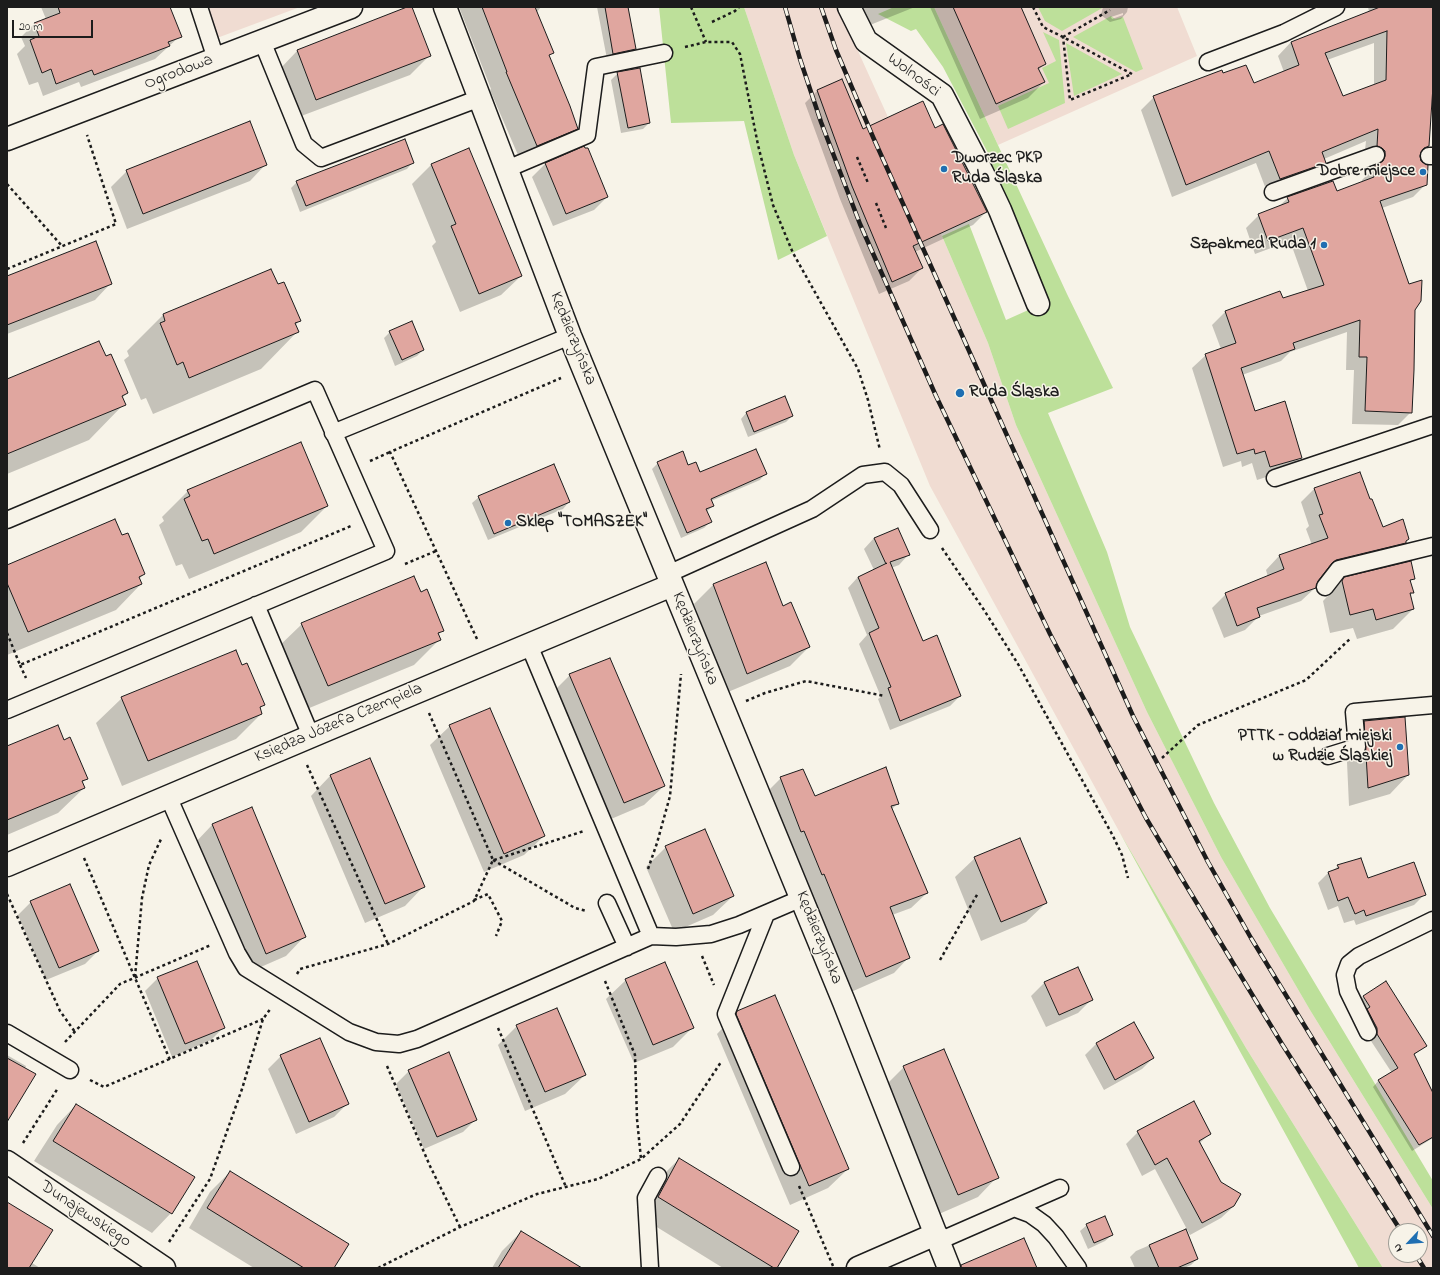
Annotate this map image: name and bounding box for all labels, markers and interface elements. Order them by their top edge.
scale bar [14,12,95,38]
text: 20 m [19,18,42,36]
street label: Wolności [883,50,943,102]
street label: Ogrodowa [142,51,216,95]
place label: Dworzec PKP Ruda Śląska [952,149,1042,189]
place label: Dobre miejsce [1317,162,1415,182]
marker: Dworzec PKP Ruda Śląska [939,164,949,174]
marker: Dobre miejsce [1418,167,1428,177]
place label: Szpakmed Ruda 1 [1190,235,1316,255]
marker: Szpakmed Ruda 1 [1319,240,1329,250]
street label: Kędzierzyńska [544,289,600,389]
place label: Ruda Śląska [969,383,1059,403]
marker: Ruda Śląska [954,387,966,399]
place label: Sklep "TOMASZEK" [516,513,647,533]
marker: Sklep "TOMASZEK" [503,518,513,528]
street label: Kędzierzyńska [666,589,722,689]
street label: Księdza Józefa Czempiela [252,679,426,769]
place label: PTTK – Oddział miejski w Rudzie Śląskiej [1238,727,1392,767]
marker: PTTK – Oddział miejski w Rudzie Śląskiej [1395,742,1405,752]
street label: Kędzierzyńska [790,888,846,988]
street label: Dunajewskiego [36,1177,134,1253]
north arrow [1388,1223,1428,1263]
text: N [1389,1241,1407,1255]

